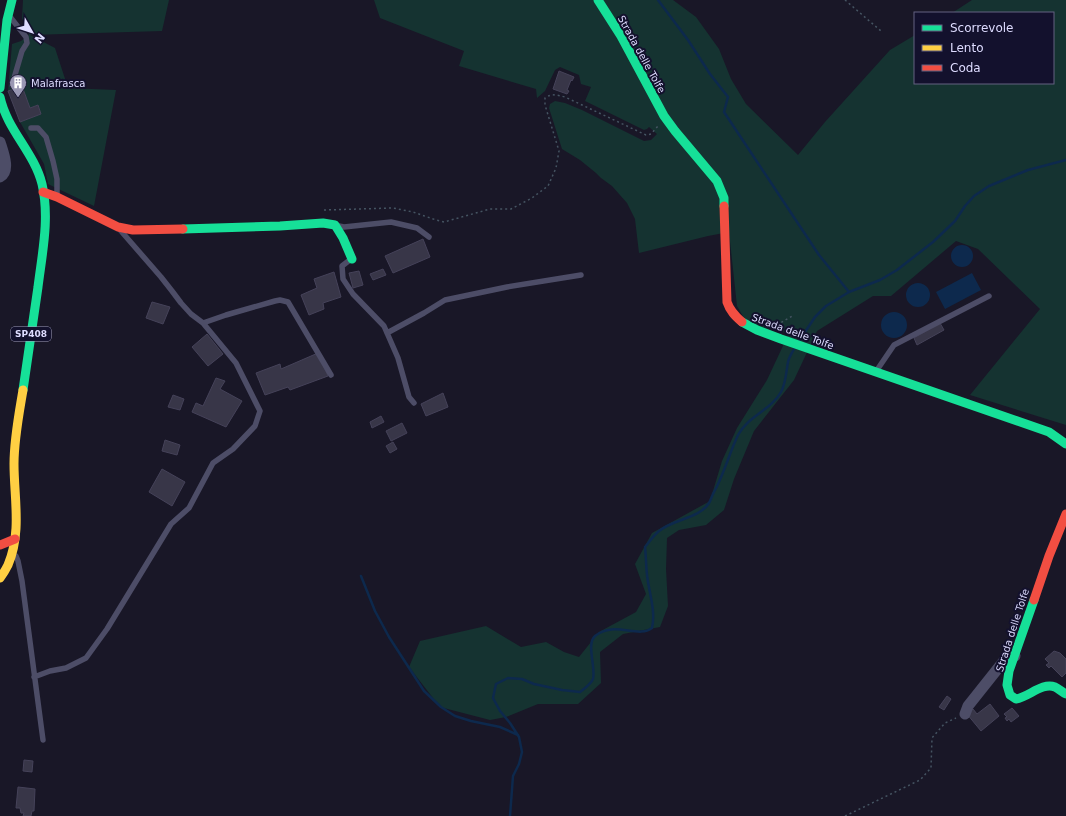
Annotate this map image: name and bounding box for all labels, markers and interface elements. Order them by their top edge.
north arrow [12,12,52,52]
legend [914,12,1054,84]
street label: Strada delle Tolfe [616,14,667,95]
text: Scorrevole [950,21,1014,35]
text: N [31,30,47,46]
text: Lento [950,41,984,55]
text: Coda [950,61,981,75]
building icon: Malafrasca [8,73,28,98]
place label: Malafrasca [31,78,85,89]
street label: Strada delle Tolfe [750,312,835,351]
road number: SP408 [11,327,51,341]
street label: Strada delle Tolfe [994,587,1031,673]

